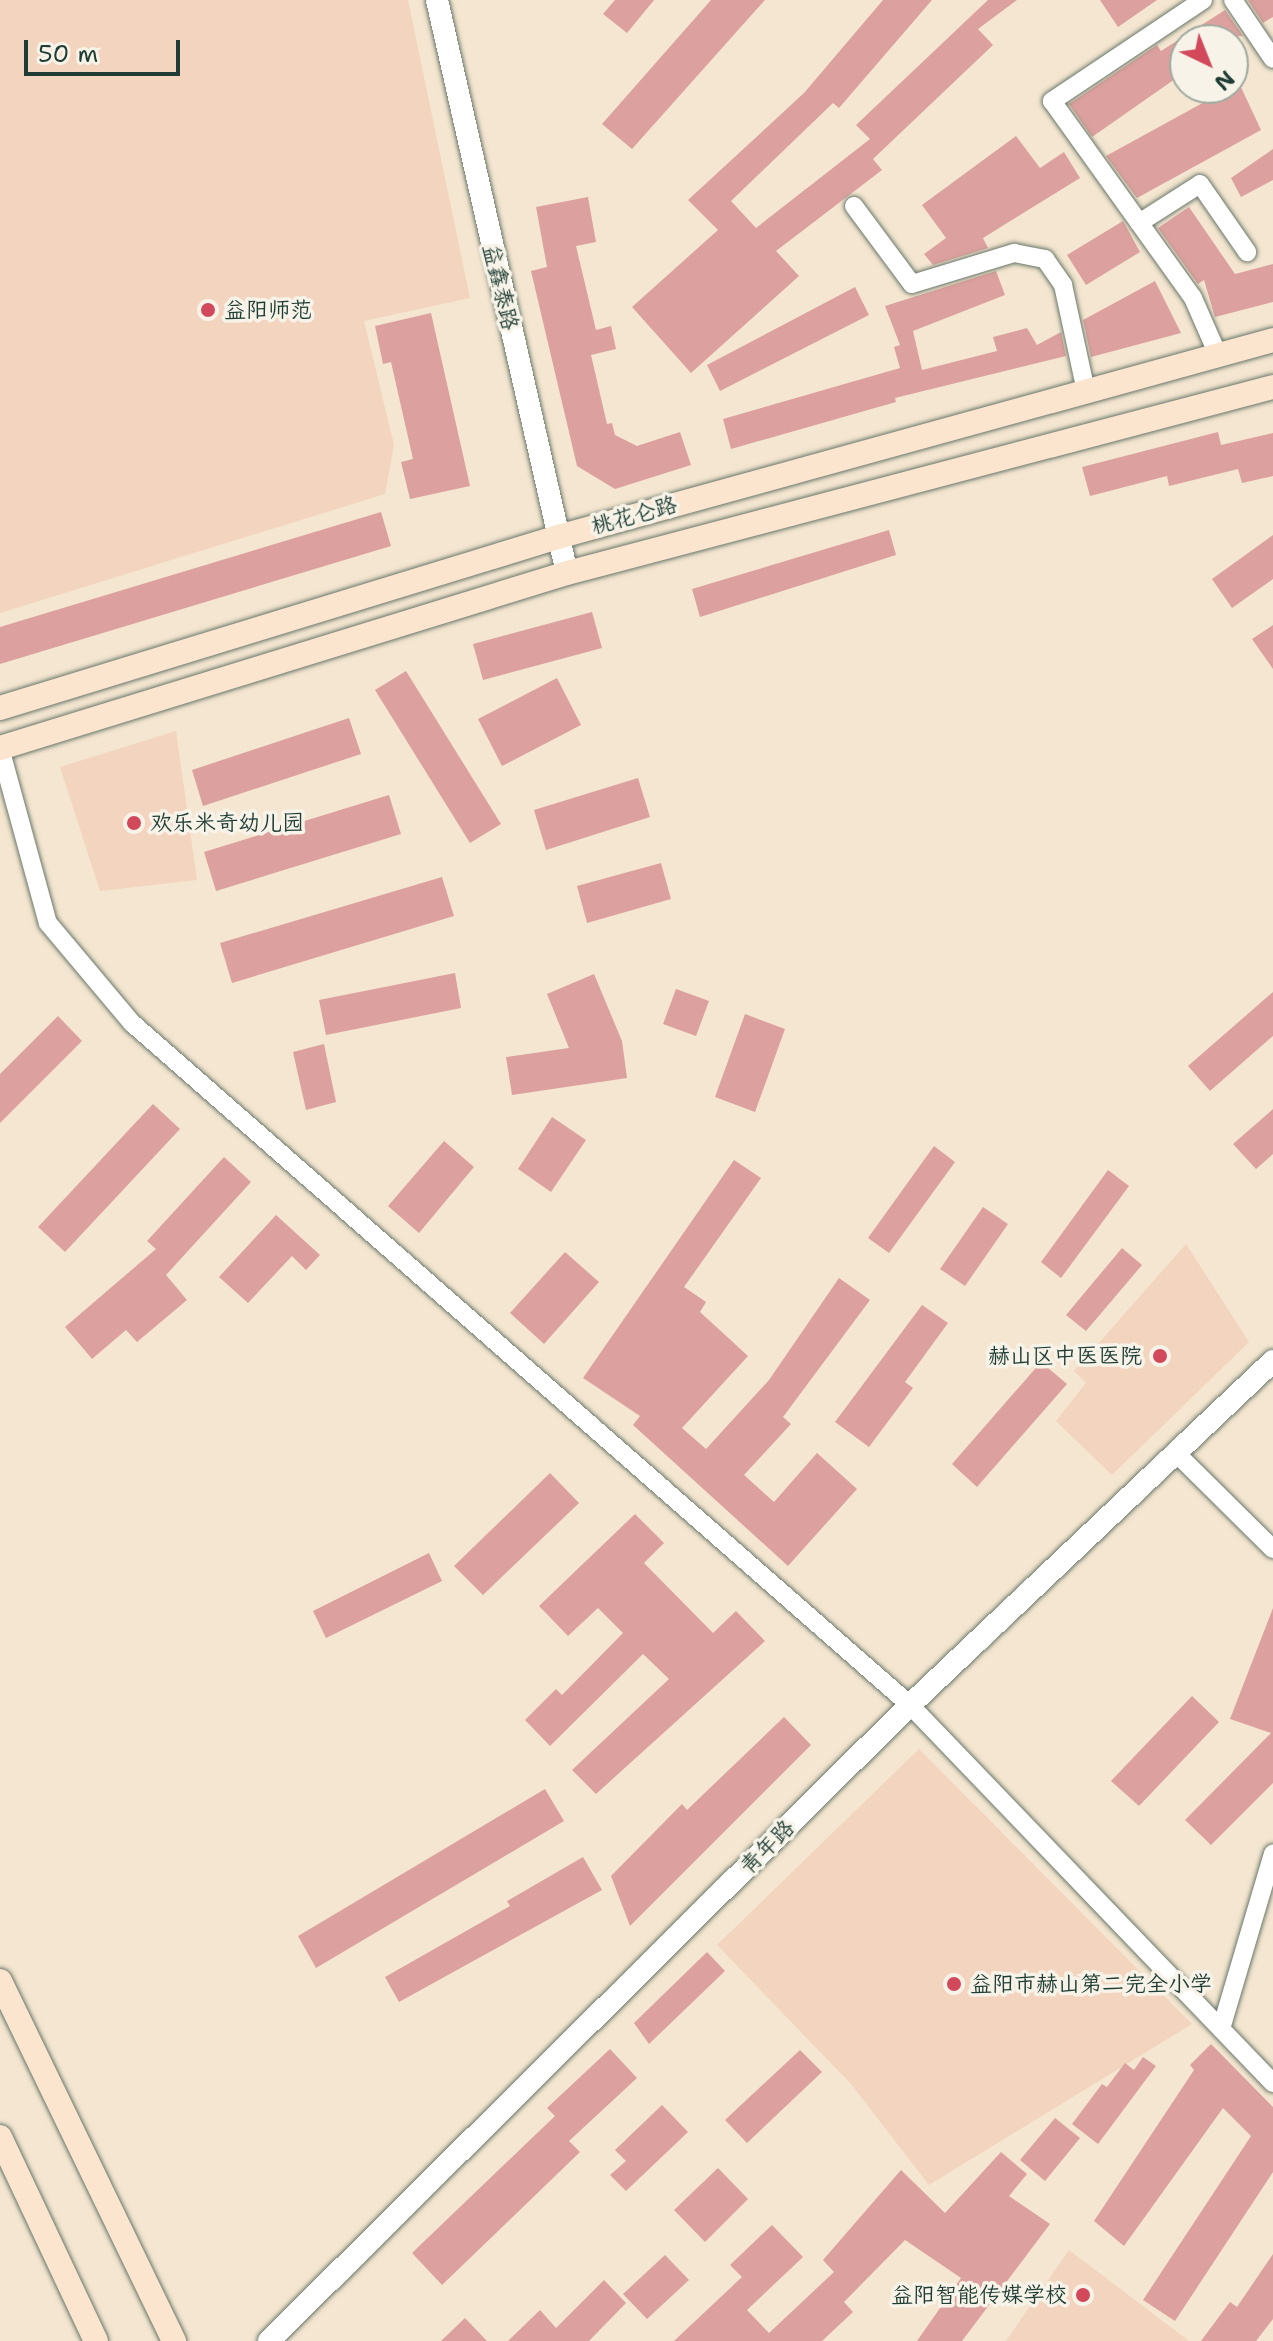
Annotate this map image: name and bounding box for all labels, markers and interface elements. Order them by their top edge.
scale bar [28,24,184,74]
north arrow [1169,24,1249,104]
text: 50 m [38,38,98,70]
text: N [1208,64,1241,97]
street label: 益鑫泰路 [478,241,524,333]
place label: 益阳师范 [224,297,312,323]
marker: 益阳师范 [199,301,217,319]
street label: 桃花仑路 [588,491,680,539]
place label: 欢乐米奇幼儿园 [150,810,304,836]
marker: 欢乐米奇幼儿园 [125,814,143,832]
place label: 赫山区中医医院 [988,1343,1142,1369]
marker: 赫山区中医医院 [1149,1345,1171,1367]
street label: 青年路 [734,1814,800,1880]
place label: 益阳市赫山第二完全小学 [970,1971,1212,1997]
marker: 益阳市赫山第二完全小学 [945,1975,963,1993]
place label: 益阳智能传媒学校 [891,2282,1067,2308]
marker: 益阳智能传媒学校 [1074,2286,1092,2304]

